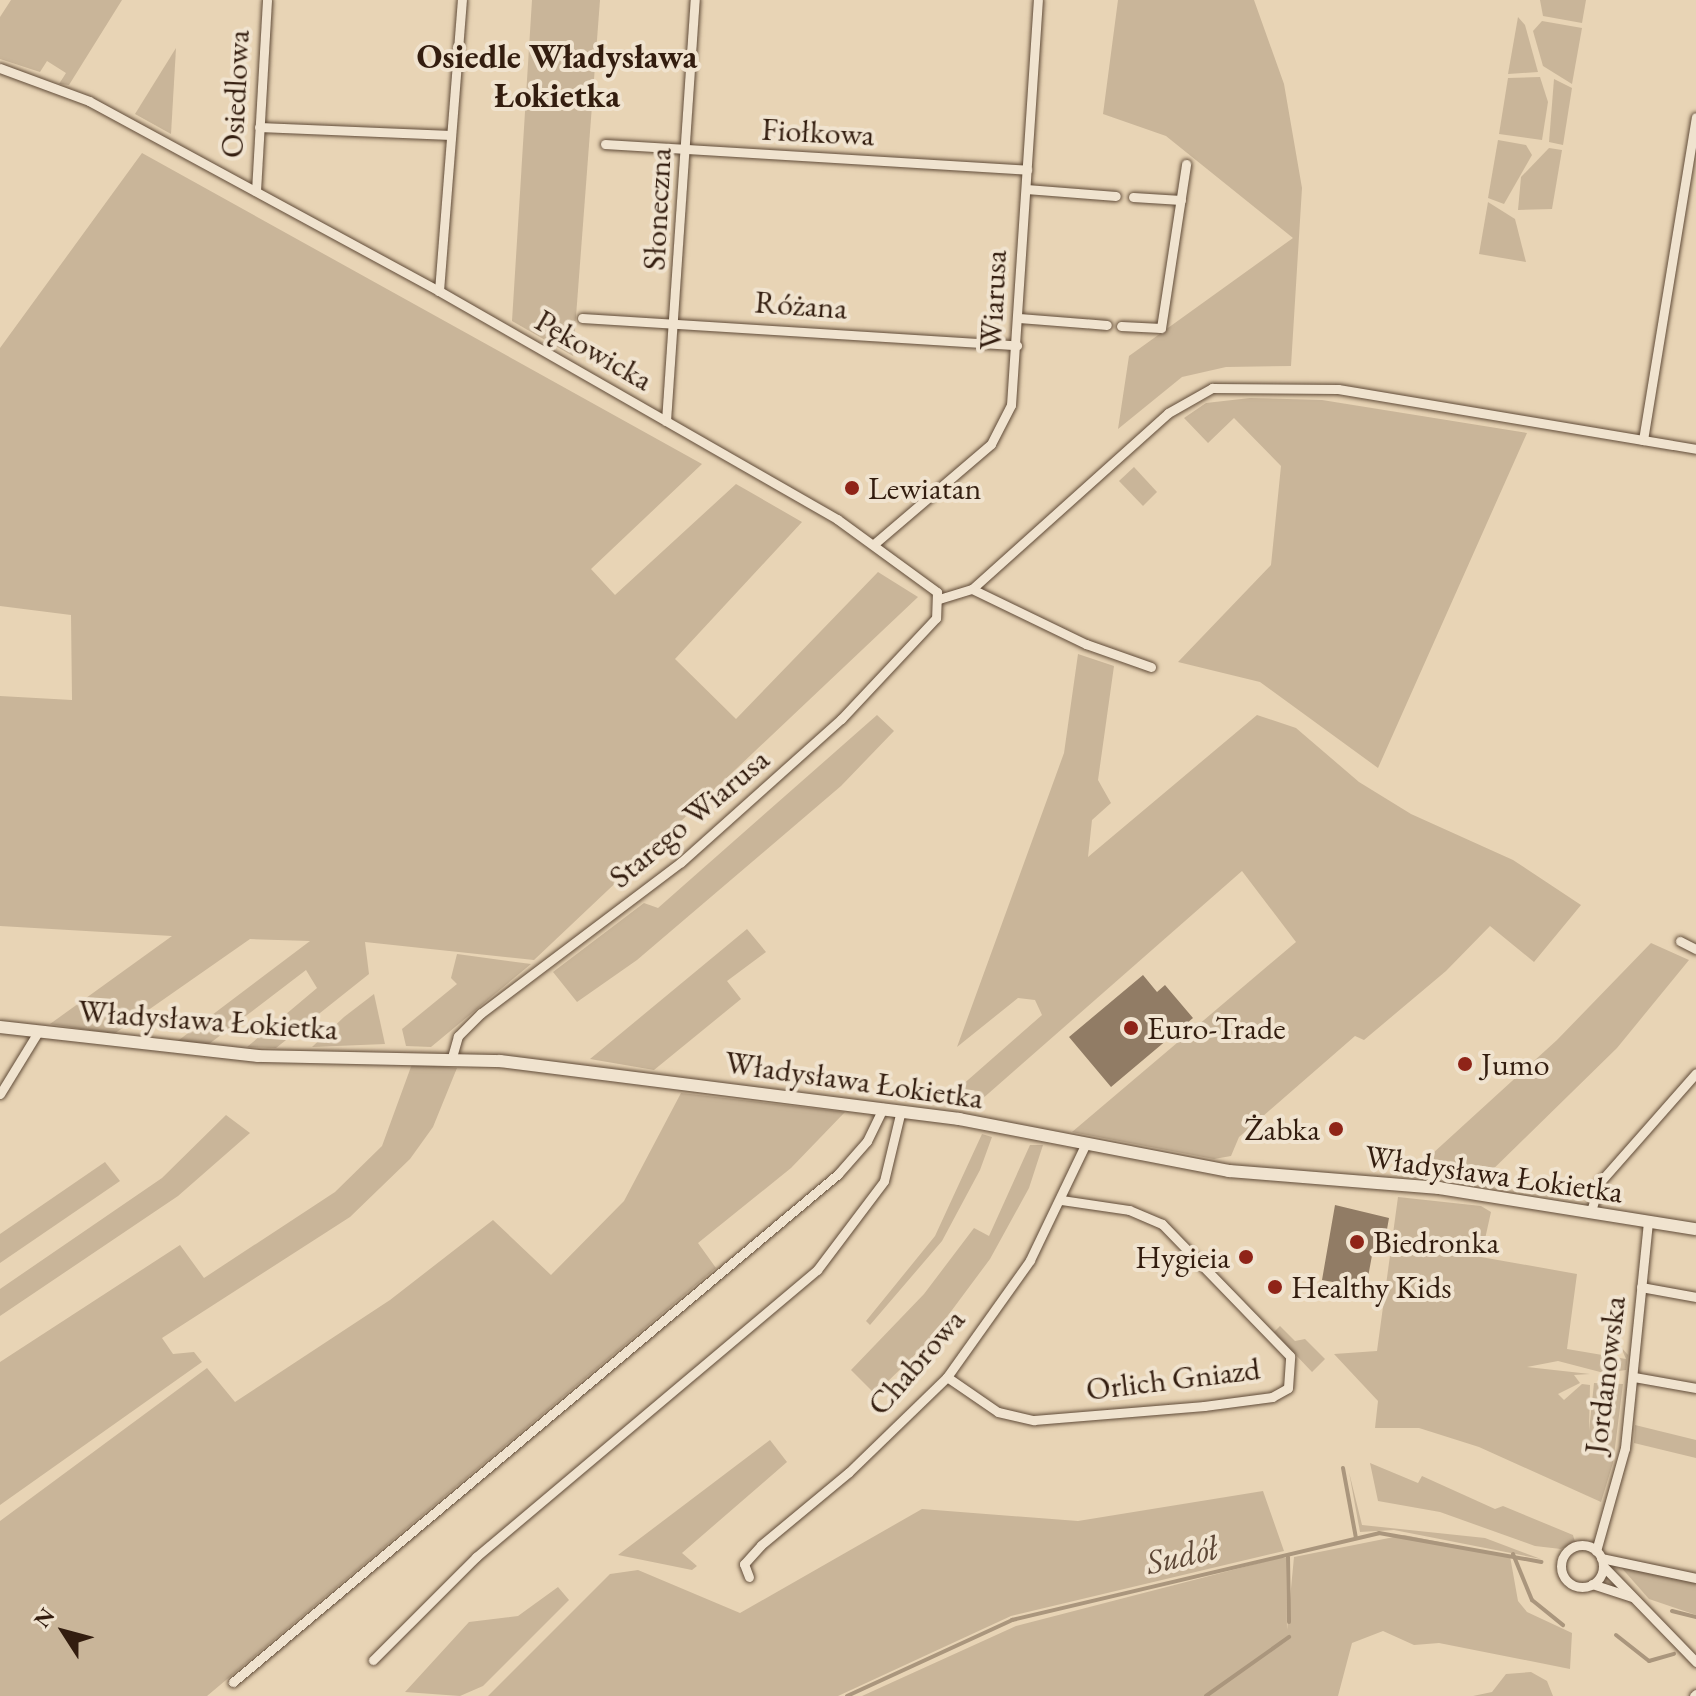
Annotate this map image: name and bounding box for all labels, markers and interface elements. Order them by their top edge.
street label: Osiedlowa [212,29,258,159]
district label: Osiedle Władysława Łokietka [416,36,698,116]
street label: Fiołkowa [761,110,875,154]
street label: Słoneczna [635,147,679,271]
street label: Wiarusa [971,249,1015,351]
street label: Różana [753,283,849,327]
street label: Pękowicka [528,301,660,399]
place label: Lewiatan [868,469,981,507]
marker: Lewiatan [843,479,861,497]
street label: Starego Wiarusa [601,740,777,896]
street label: Władysława Łokietka [77,992,339,1048]
place label: Euro-Trade [1147,1009,1286,1047]
marker: Euro-Trade [1122,1019,1140,1037]
street label: Władysława Łokietka [722,1043,986,1117]
place label: Jumo [1481,1045,1549,1083]
marker: Jumo [1456,1055,1474,1073]
place label: Żabka [1244,1110,1320,1148]
marker: Żabka [1327,1120,1345,1138]
street label: Władysława Łokietka [1362,1137,1626,1211]
place label: Biedronka [1373,1223,1499,1261]
marker: Biedronka [1348,1233,1366,1251]
place label: Hygieia [1135,1238,1230,1276]
marker: Hygieia [1237,1248,1255,1266]
place label: Healthy Kids [1291,1268,1452,1306]
marker: Healthy Kids [1266,1278,1284,1296]
street label: Jordanowska [1576,1294,1634,1456]
street label: Chabrowa [859,1301,973,1423]
street label: Orlich Gniazd [1084,1349,1262,1409]
water label: Sudół [1142,1527,1222,1583]
north arrow [24,1592,104,1672]
text: N [27,1602,61,1633]

